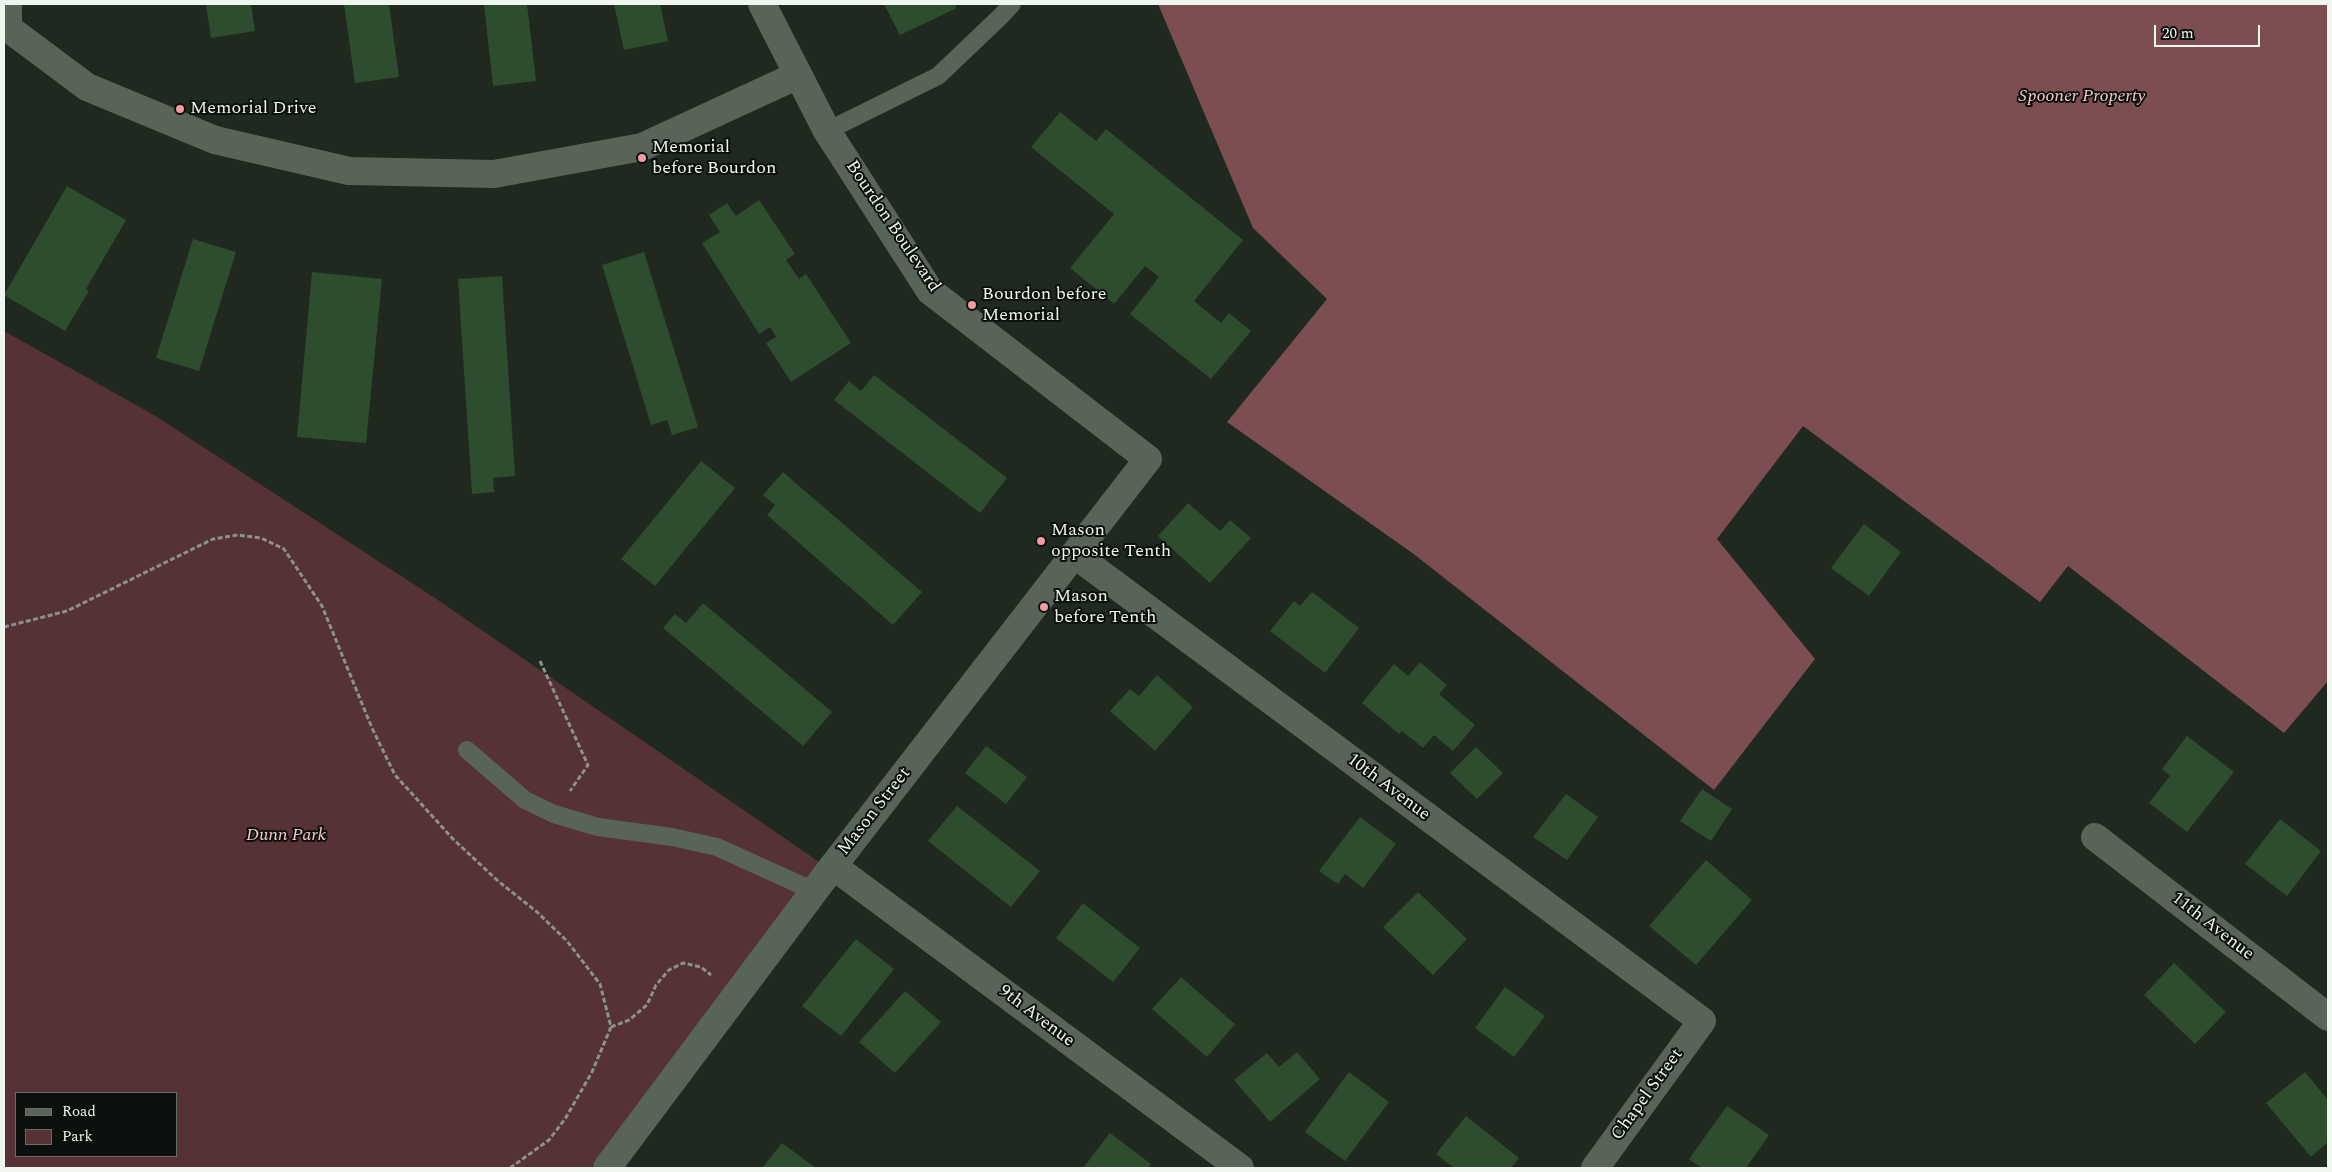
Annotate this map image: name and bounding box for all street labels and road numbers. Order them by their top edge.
street label: Bourdon Boulevard [840,157,944,297]
street label: 10th Avenue [1342,750,1434,826]
street label: Mason Street [834,764,916,860]
street label: 11th Avenue [2166,888,2258,966]
street label: 9th Avenue [994,981,1078,1053]
street label: Chapel Street [1607,1045,1689,1145]

